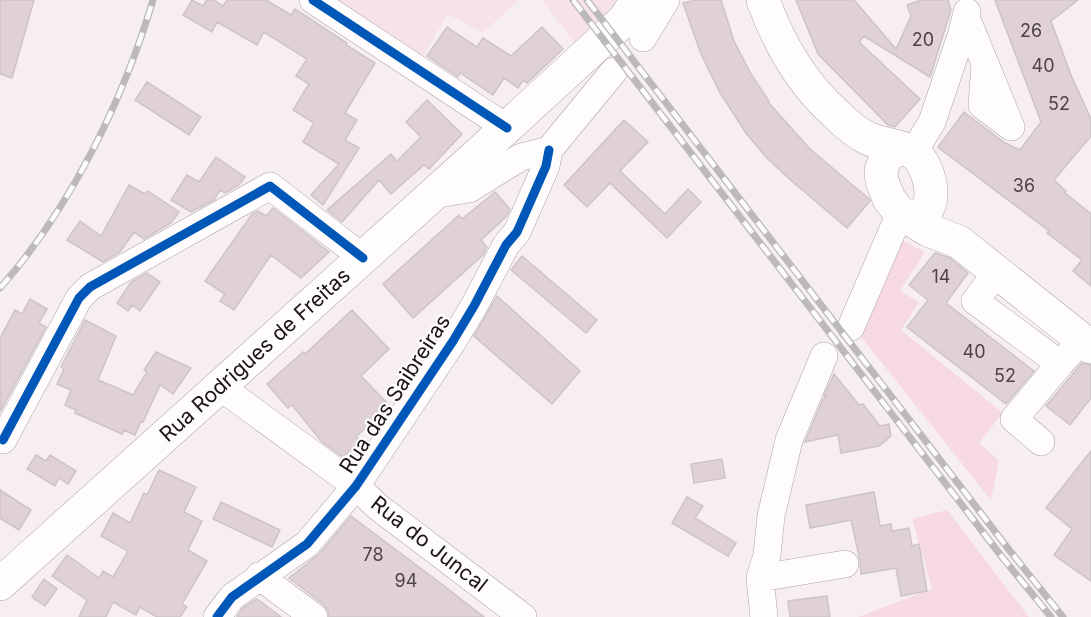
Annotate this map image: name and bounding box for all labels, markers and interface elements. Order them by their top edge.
house number: 26 [1020,20,1042,41]
house number: 20 [912,29,934,50]
house number: 40 [1032,55,1054,76]
house number: 52 [1048,93,1070,114]
house number: 36 [1013,175,1035,196]
street label: Rua Rodrigues de Freitas [154,262,355,447]
house number: 14 [932,266,950,287]
street label: Rua das Saibreiras [334,310,455,478]
house number: 40 [963,341,985,362]
house number: 52 [994,365,1016,386]
street label: Rua do Juncal [366,490,493,597]
house number: 78 [362,544,384,565]
house number: 94 [395,570,417,591]

